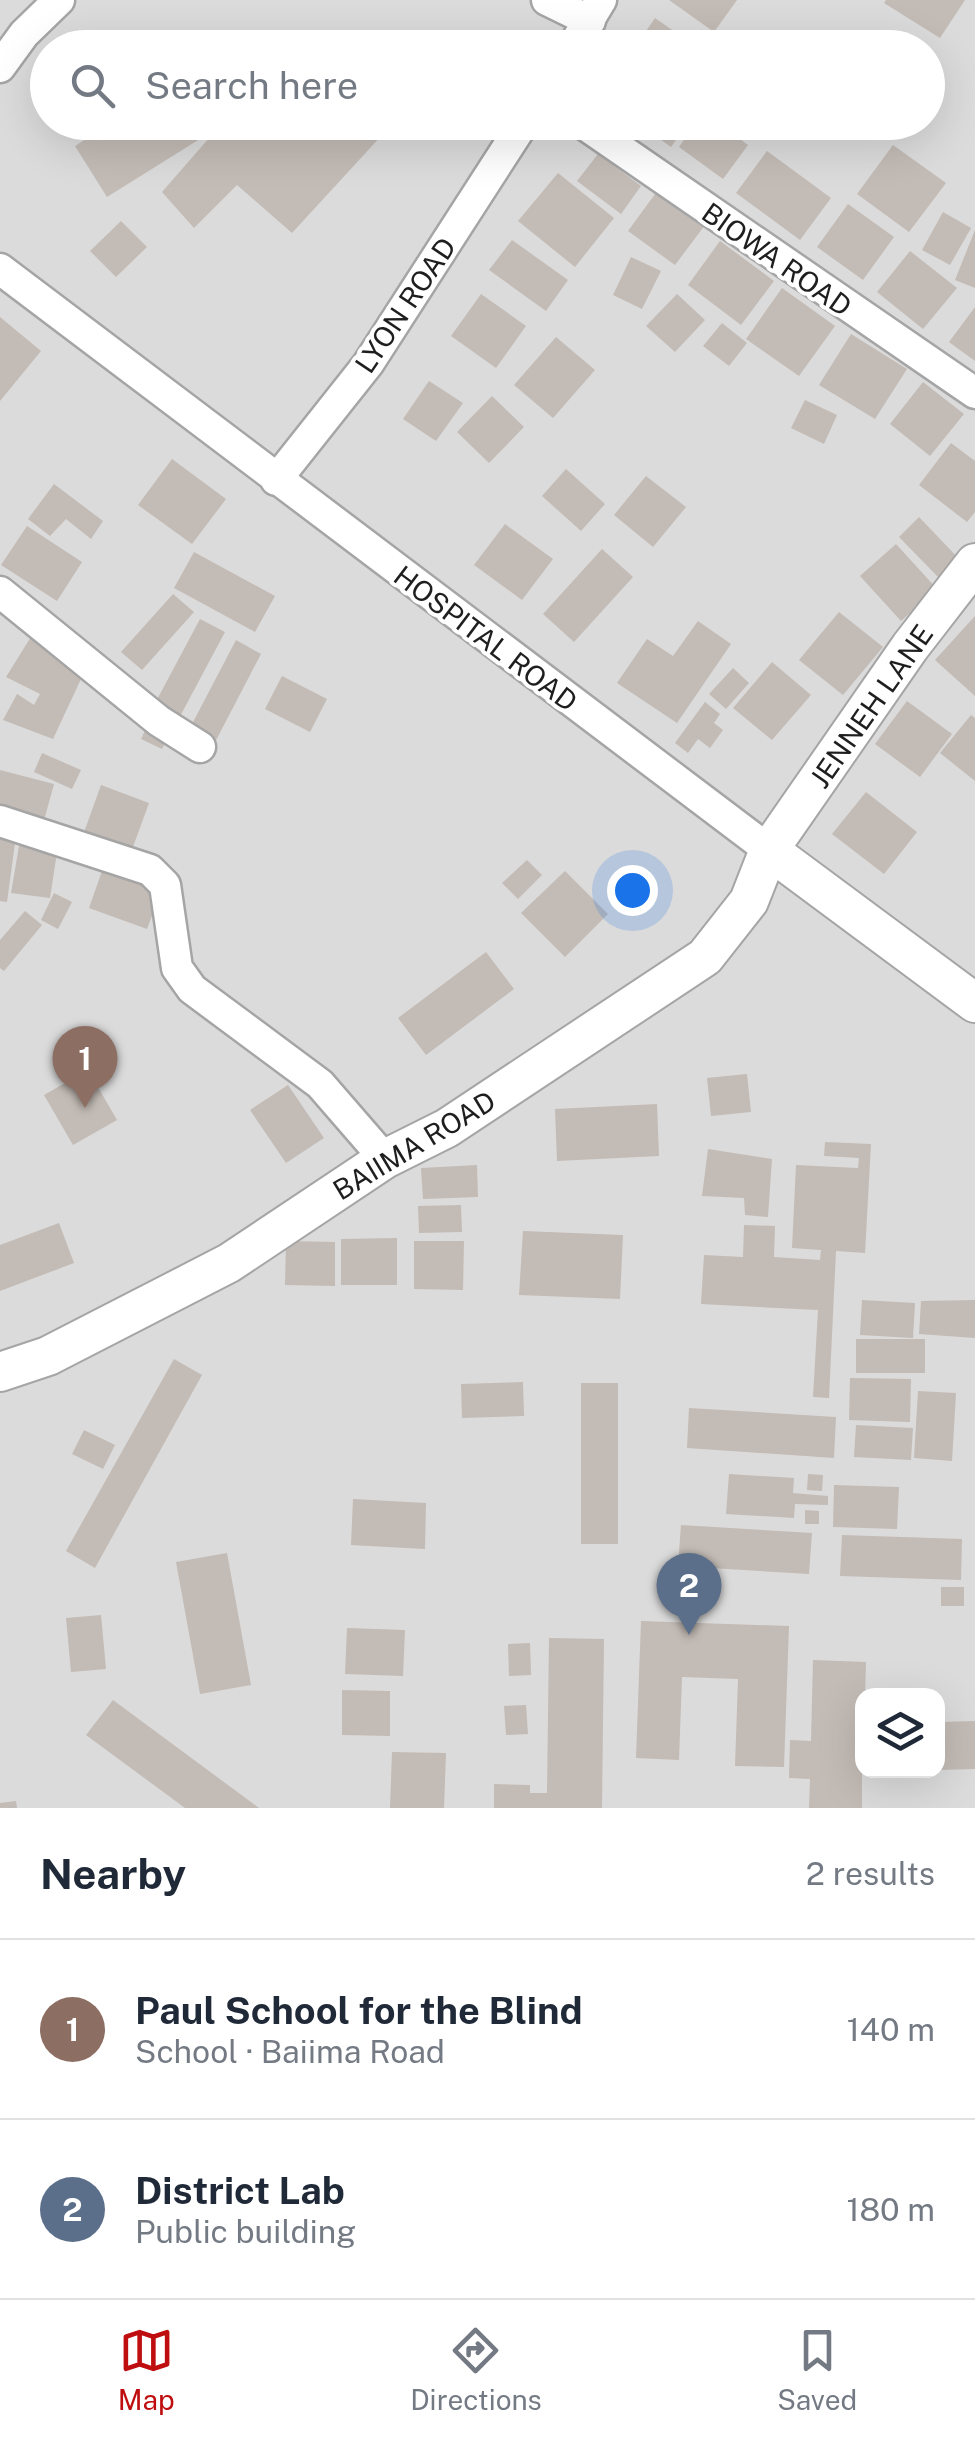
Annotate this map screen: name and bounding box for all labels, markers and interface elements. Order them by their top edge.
search box [30,30,945,140]
icon: search [65,58,120,113]
text: Search here [145,63,358,108]
street label: BIOWA ROAD [696,195,858,323]
street label: LYON ROAD [348,231,462,379]
street label: HOSPITAL ROAD [388,558,584,718]
street label: JENNEH LANE [803,618,939,794]
your location [607,865,658,916]
pin: 1 [52,1026,118,1108]
street label: BAIIMA ROAD [327,1084,501,1206]
pin: 2 [656,1552,722,1635]
map controls [855,1688,945,1778]
button: layers [855,1688,945,1778]
text: Nearby [40,1849,186,1898]
text: 2 results [806,1855,935,1892]
text: Paul School for the Blind [135,1988,583,2033]
text: 1 [66,2011,79,2048]
text: 140 m [847,2011,935,2048]
text: School · Baiima Road [135,2033,445,2070]
text: District Lab [135,2168,345,2213]
text: 2 [62,2191,83,2228]
text: 180 m [846,2191,935,2228]
text: Public building [135,2213,356,2250]
tab: Map [118,2323,175,2416]
tab: Directions [410,2323,542,2416]
tab: Saved [777,2323,857,2416]

